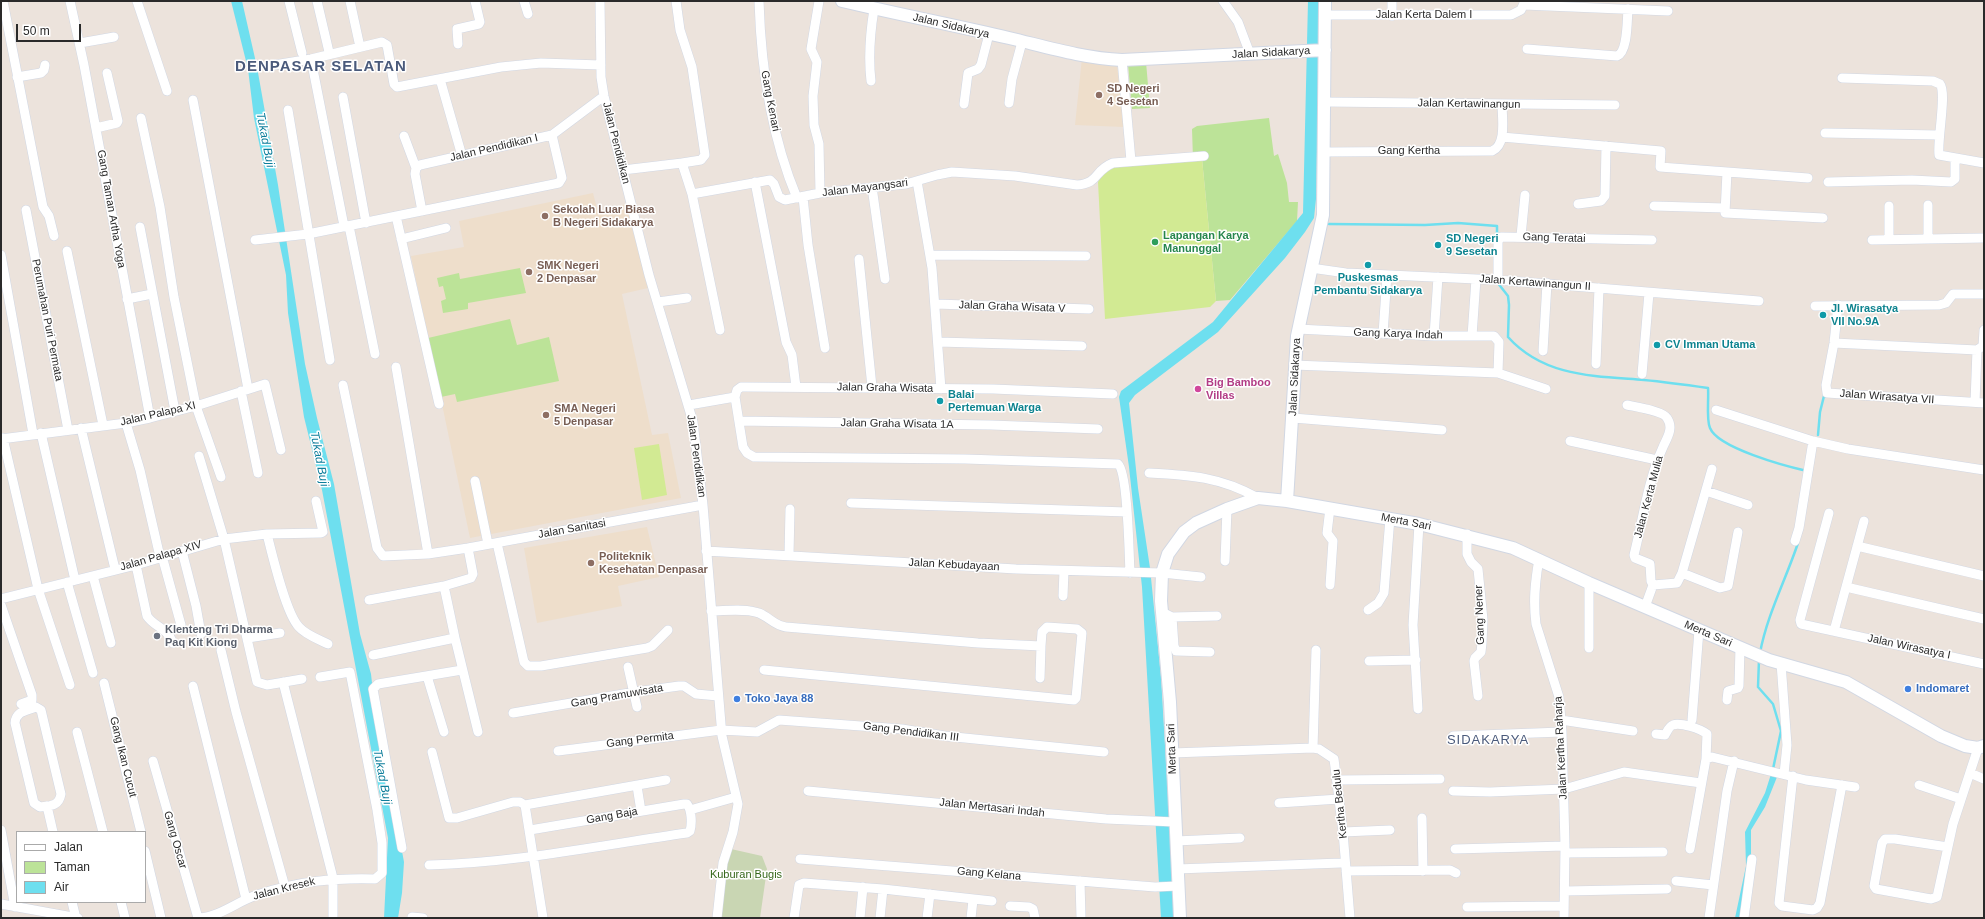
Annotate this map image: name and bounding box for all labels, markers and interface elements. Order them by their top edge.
street label: Jalan Kerta Dalem I [1376,8,1472,22]
street label: Jalan Sidakarya [911,11,991,41]
scale bar [18,16,83,42]
text: 50 m [23,24,50,38]
street label: Jalan Sidakarya [1232,44,1310,62]
district label: DENPASAR SELATAN [235,58,407,76]
street label: Gang Kenari [758,69,782,133]
place label: SD Negeri 4 Sesetan [1107,82,1160,108]
marker: SD Negeri 4 Sesetan [1094,90,1104,100]
street label: Jalan Kertawinangun [1418,97,1520,111]
street label: Jalan Pendidikan [599,101,633,185]
water label: Tukad Buji [253,111,277,169]
street label: Jalan Pendidikan I [449,131,539,165]
street label: Gang Kertha [1378,144,1440,158]
street label: Gang Taman Artha Yoga [94,149,128,269]
street label: Jalan Mayangsari [821,176,909,200]
place label: Sekolah Luar Biasa B Negeri Sidakarya [553,203,654,229]
marker: Sekolah Luar Biasa B Negeri Sidakarya [540,211,550,221]
place label: Lapangan Karya Manunggal [1163,229,1249,255]
street label: Gang Teratai [1522,230,1586,246]
place label: SD Negeri 9 Sesetan [1446,232,1499,258]
marker: Lapangan Karya Manunggal [1150,237,1160,247]
marker: SD Negeri 9 Sesetan [1433,240,1443,250]
street label: Perumahan Puri Permata [29,258,65,382]
place label: SMK Negeri 2 Denpasar [537,259,599,285]
marker: Puskesmas Pembantu Sidakarya [1363,260,1373,270]
marker: SMK Negeri 2 Denpasar [524,267,534,277]
place label: Puskesmas Pembantu Sidakarya [1314,271,1422,297]
street label: Jalan Kertawinangun II [1479,273,1591,293]
street label: Jalan Graha Wisata V [958,299,1066,315]
place label: Jl. Wirasatya VII No.9A [1831,302,1898,328]
marker: Jl. Wirasatya VII No.9A [1818,310,1828,320]
street label: Gang Karya Indah [1353,326,1443,342]
street label: Jalan Sidakarya [1286,338,1304,416]
place label: CV Imman Utama [1665,338,1755,352]
marker: CV Imman Utama [1652,340,1662,350]
place label: Big Bamboo Villas [1206,376,1271,402]
street label: Jalan Graha Wisata [837,381,933,395]
marker: Big Bamboo Villas [1193,384,1203,394]
street label: Jalan Wirasatya VII [1839,387,1935,407]
place label: Balai Pertemuan Warga [948,388,1041,414]
marker: Balai Pertemuan Warga [935,396,945,406]
street label: Jalan Palapa XI [119,399,197,429]
place label: SMA Negeri 5 Denpasar [554,402,616,428]
marker: SMA Negeri 5 Denpasar [541,410,551,420]
street label: Jalan Pendidikan [684,414,708,498]
street label: Jalan Graha Wisata 1A [840,416,954,432]
water label: Tukad Buji [307,430,331,488]
street label: Jalan Kerta Mulia [1632,454,1666,540]
street label: Merta Sari [1380,511,1432,533]
street label: Jalan Sanitasi [537,517,607,541]
street label: Jalan Palapa XIV [119,538,203,574]
place label: Politeknik Kesehatan Denpasar [599,550,708,576]
street label: Jalan Kebudayaan [908,556,1000,574]
marker: Politeknik Kesehatan Denpasar [586,558,596,568]
street label: Gang Nener [1472,585,1488,645]
street label: Merta Sari [1682,618,1734,650]
place label: Klenteng Tri Dharma Paq Kit Kiong [165,623,273,649]
marker: Klenteng Tri Dharma Paq Kit Kiong [152,631,162,641]
street label: Jalan Wirasatya I [1866,632,1952,662]
street label: Gang Pramuwisata [570,681,664,711]
place label: Indomaret [1916,682,1969,696]
marker: Indomaret [1903,684,1913,694]
place label: Toko Jaya 88 [745,692,813,706]
marker: Toko Jaya 88 [732,694,742,704]
street label: Jalan Kertha Raharja [1552,696,1570,800]
street label: Gang Ikan Cucut [107,715,139,799]
street label: Gang Pendidikan III [862,720,960,744]
street label: Merta Sari [1165,723,1179,775]
street label: Gang Permita [606,729,674,751]
district label: SIDAKARYA [1447,732,1529,748]
water label: Tukad Buji [370,748,394,806]
street label: Kertha Bedulu [1330,769,1350,839]
street label: Jalan Mertasari Indah [939,796,1045,820]
street label: Gang Baja [585,805,639,827]
street label: Gang Oscar [160,810,190,870]
legend [16,831,146,903]
text: Jalan [54,840,83,854]
text: Taman [54,860,90,874]
street label: Gang Kelana [956,865,1022,883]
park label: Kuburan Bugis [710,868,782,882]
street label: Jalan Kresek [252,875,316,903]
text: Air [54,880,69,894]

